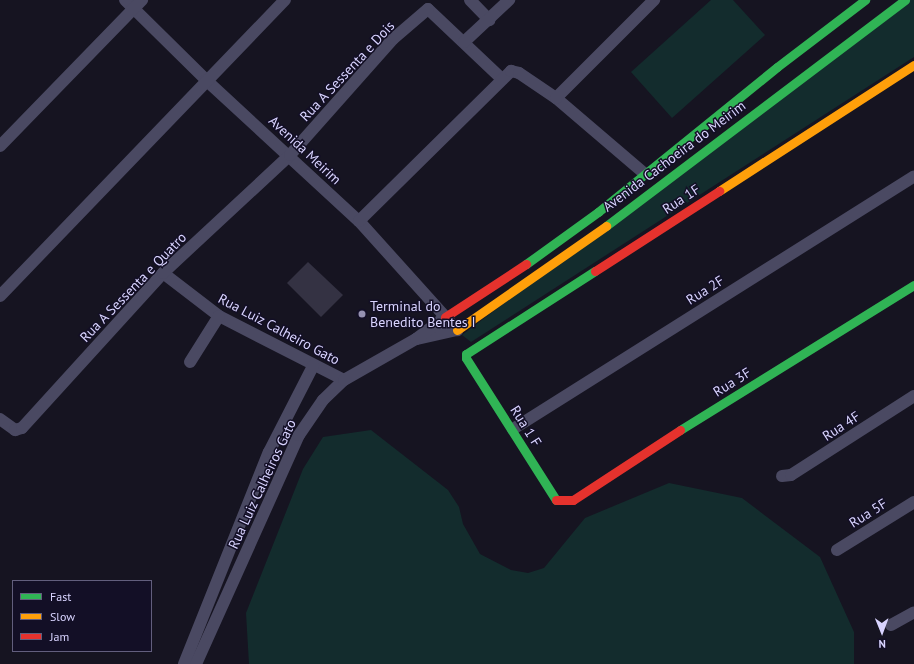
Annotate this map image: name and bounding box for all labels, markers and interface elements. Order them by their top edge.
street label: Rua A Sessenta e Dois [296,17,398,125]
street label: Avenida Cachoeira do Meirim [599,97,749,215]
street label: Avenida Meirim [265,112,345,188]
street label: Rua 1F [659,181,703,217]
street label: Rua A Sessenta e Quatro [76,228,190,346]
street label: Rua 2F [683,272,727,308]
street label: Rua Luiz Calheiro Gato [215,290,343,368]
place label: Terminal do Benedito Bentes I [370,298,476,330]
marker: Terminal do Benedito Bentes I [357,309,367,319]
street label: Rua 3F [710,364,754,400]
street label: Rua 1 F [507,402,545,450]
street label: Rua 4F [819,408,863,444]
street label: Rua Luiz Calheiros Gato [224,416,300,552]
street label: Rua 5F [846,495,890,531]
legend [12,580,152,652]
text: Fast [50,589,71,604]
text: Slow [50,609,75,624]
north arrow [862,612,902,652]
text: Jam [50,629,69,644]
text: N [878,637,886,651]

